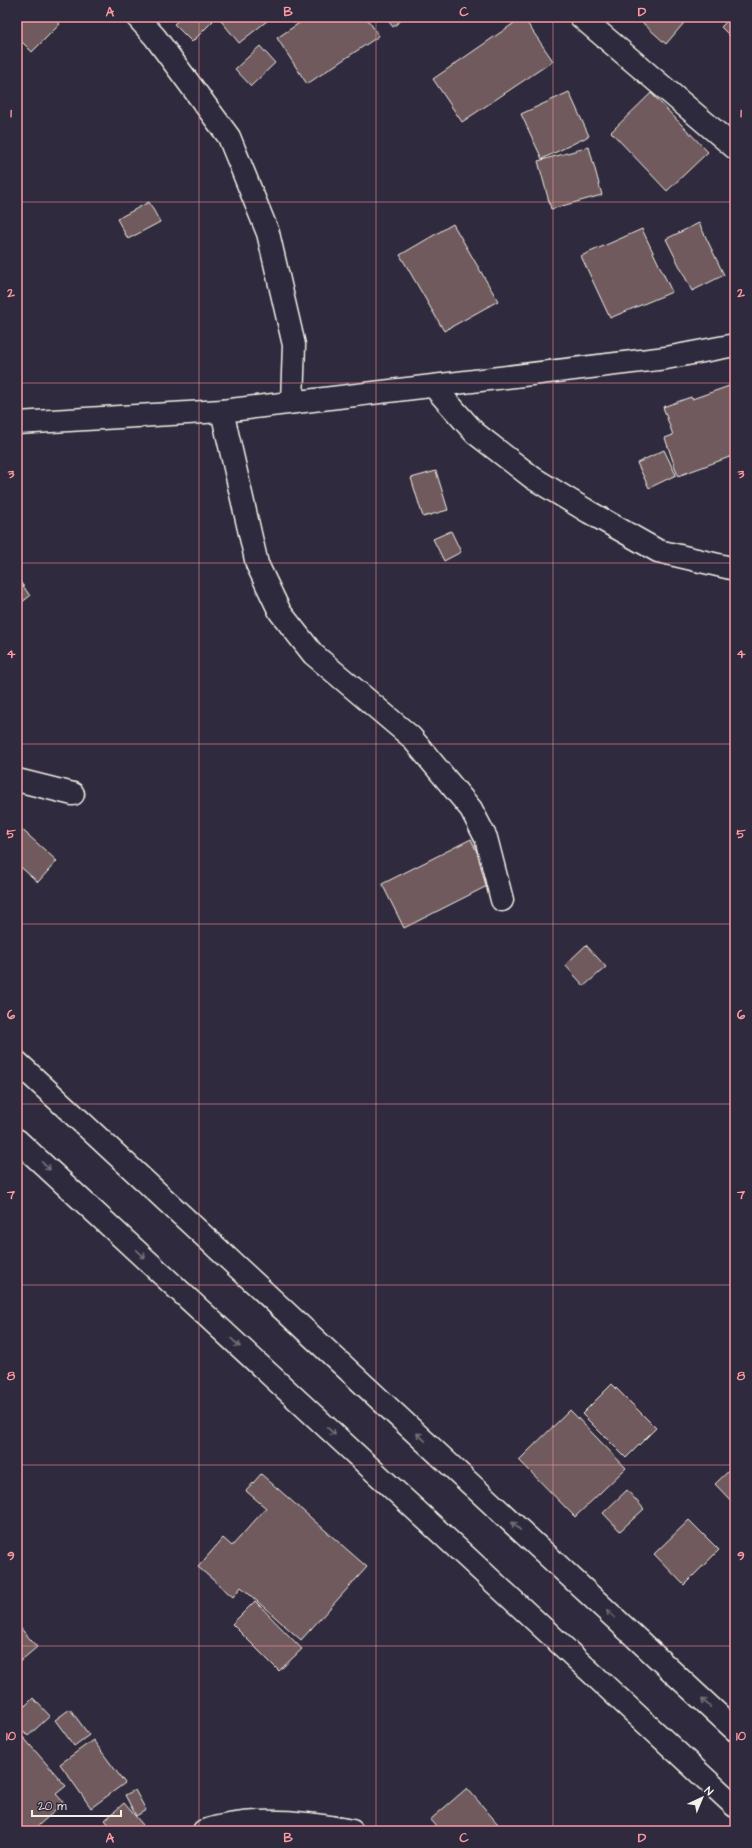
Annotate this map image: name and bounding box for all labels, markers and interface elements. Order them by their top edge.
text: A [106,3,115,21]
text: B [283,3,293,21]
text: C [459,3,469,21]
text: D [638,3,647,21]
text: 1 [10,104,12,122]
text: 1 [740,104,742,122]
text: 2 [6,284,15,302]
text: 2 [736,284,745,302]
text: 3 [7,465,15,483]
text: 3 [737,465,745,483]
text: 4 [7,645,16,663]
text: 4 [737,645,746,663]
text: 5 [6,825,16,843]
text: 5 [736,825,746,843]
text: 6 [7,1006,16,1024]
text: 6 [737,1006,746,1024]
one-way arrow [40,1161,50,1170]
text: 7 [6,1186,16,1204]
text: 7 [736,1186,746,1204]
one-way arrow [136,1250,146,1259]
one-way arrow [231,1338,241,1348]
text: 8 [7,1367,16,1385]
text: 8 [737,1367,746,1385]
one-way arrow [326,1427,337,1436]
one-way arrow [416,1433,426,1442]
one-way arrow [511,1521,521,1531]
text: 9 [7,1547,15,1565]
text: 9 [737,1547,745,1565]
one-way arrow [606,1610,616,1619]
one-way arrow [702,1699,712,1708]
text: 10 [6,1727,17,1745]
text: 10 [736,1727,747,1745]
north arrow [682,1778,722,1818]
text: N [701,1783,716,1799]
scale bar [32,1792,121,1818]
text: 20 m [38,1798,67,1815]
text: A [106,1829,115,1847]
text: B [283,1829,293,1847]
text: C [459,1829,469,1847]
text: D [638,1829,647,1847]

